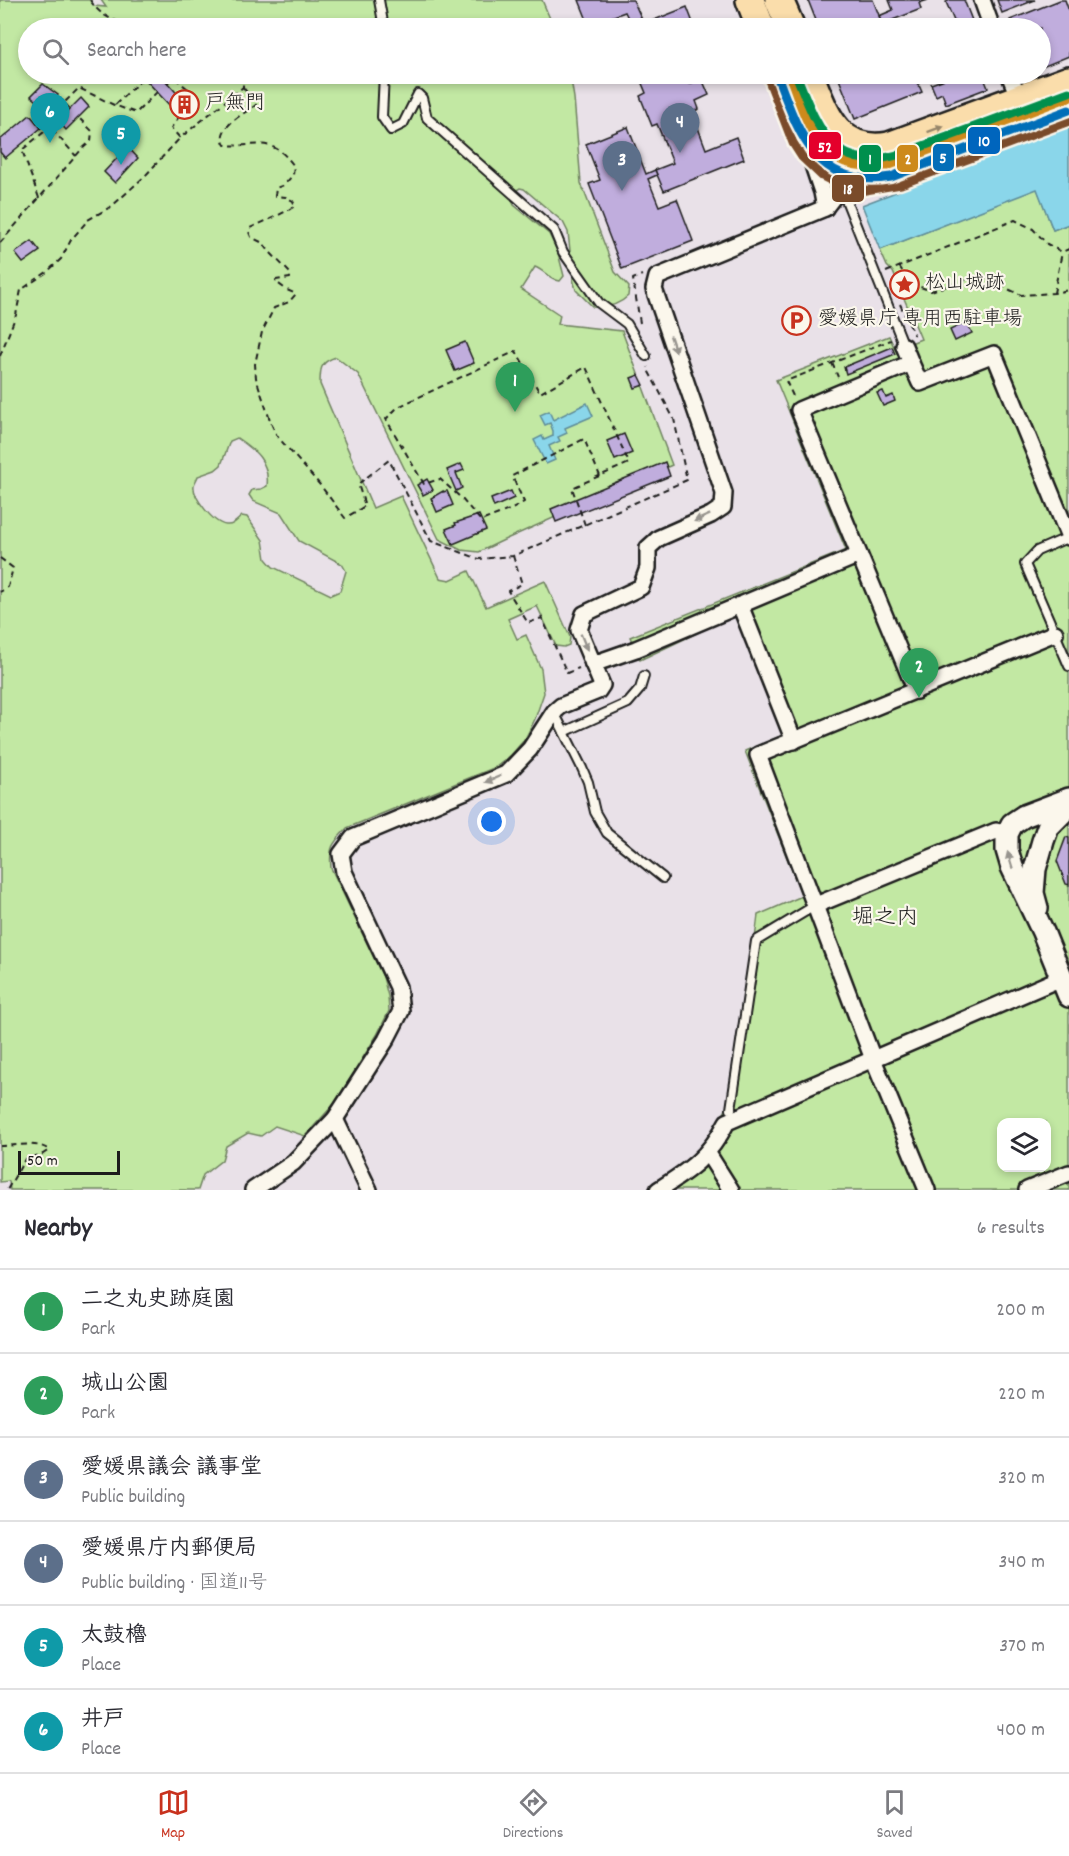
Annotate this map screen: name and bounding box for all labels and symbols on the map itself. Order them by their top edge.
building icon: 戸無門 [168,88,200,120]
place label: 戸無門 [205,90,265,118]
pin: 6 [31,94,70,143]
pin: 4 [660,104,700,153]
pin: 5 [102,116,140,165]
one-way arrow [927,123,945,133]
line badge: 10 [967,126,1001,155]
line badge: 52 [808,131,842,160]
text: 10 [978,131,990,154]
text: 52 [818,137,832,160]
pin: 3 [602,142,642,191]
line badge: 5 [932,143,955,172]
line badge: 1 [858,144,882,173]
line badge: 2 [896,144,919,173]
text: 5 [939,148,947,171]
text: 1 [868,149,872,172]
text: 2 [905,149,912,172]
line badge: 18 [831,174,865,203]
text: 18 [843,179,854,202]
place icon: 松山城跡 [888,268,920,300]
place label: 松山城跡 [925,270,1005,298]
parking icon: 愛媛県庁 専用西駐車場 [781,304,813,336]
place label: 愛媛県庁 専用西駐車場 [818,306,1023,334]
one-way arrow [669,335,678,353]
pin: 1 [496,362,534,412]
one-way arrow [693,514,710,523]
one-way arrow [579,634,589,652]
pin: 2 [900,648,938,698]
one-way arrow [484,774,502,784]
your location [477,807,506,836]
one-way arrow [1005,851,1014,869]
district label: 堀之内 [852,903,918,934]
scale bar [18,1148,120,1176]

